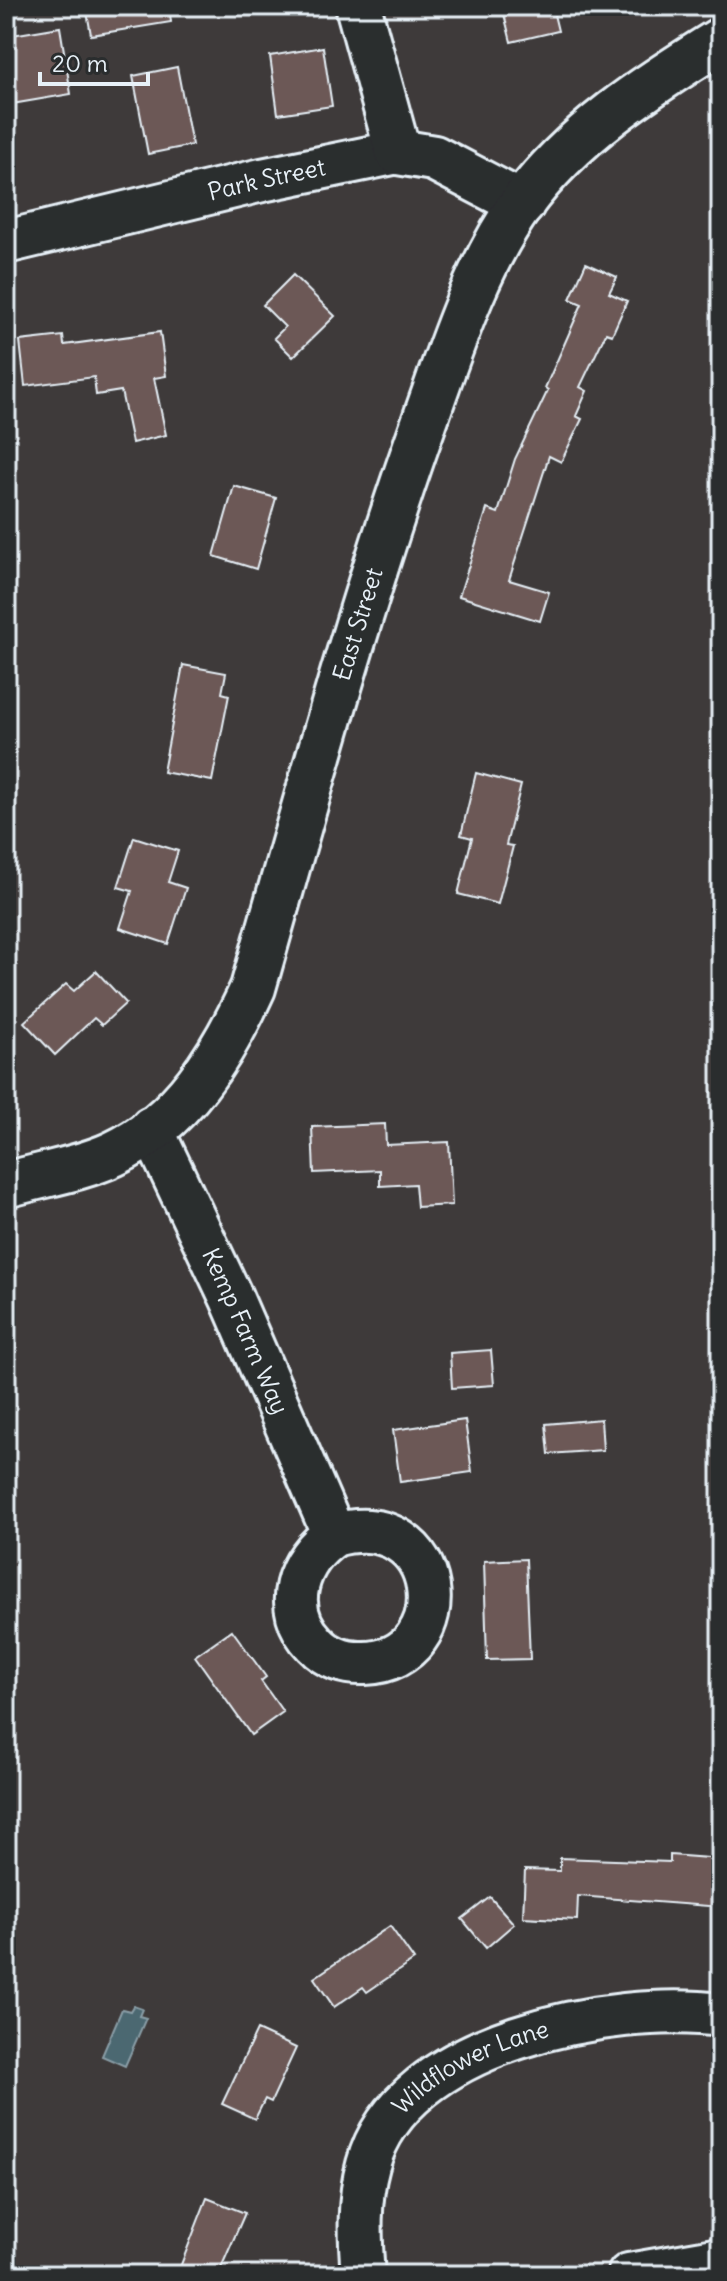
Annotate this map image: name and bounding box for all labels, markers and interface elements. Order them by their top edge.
scale bar [40,36,148,86]
text: 20 m [52,48,108,78]
street label: Park Street [205,151,328,207]
street label: East Street [326,564,389,684]
street label: Kemp Farm Way [196,1243,296,1419]
street label: Wildflower Lane [385,2013,552,2120]

